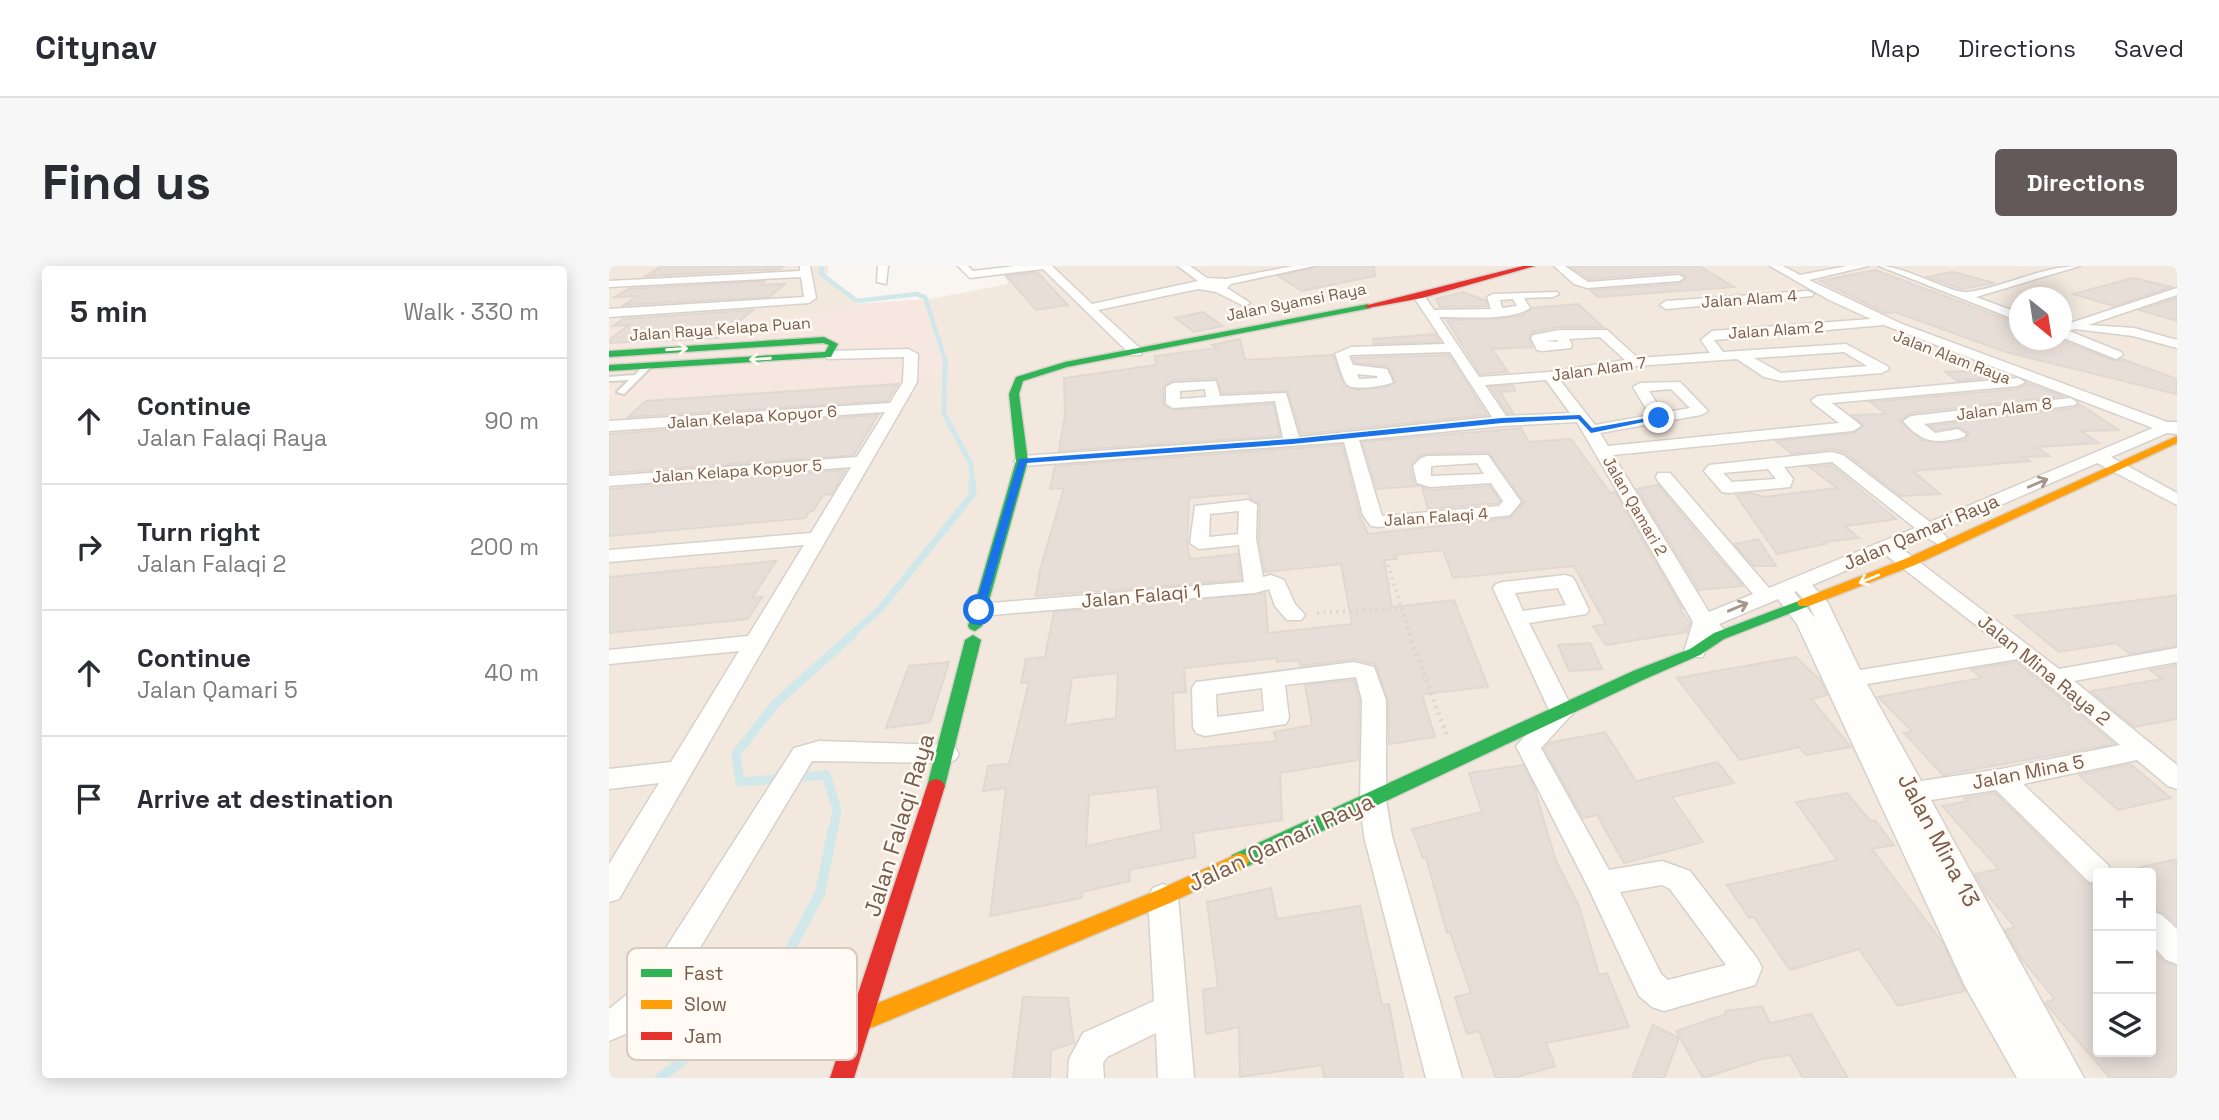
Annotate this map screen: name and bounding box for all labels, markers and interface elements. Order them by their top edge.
text: Citynav [35,27,157,69]
text: Map [1870,33,1920,64]
text: Directions [1958,33,2076,64]
text: Saved [2114,33,2184,64]
button: Directions [1995,149,2177,216]
text: Find us [42,151,211,213]
street label: Jalan Syamsi Raya [1224,278,1368,326]
street label: Jalan Alam 4 [1700,285,1798,313]
north arrow [2009,287,2072,350]
text: 5 min [70,292,148,331]
text: Walk · 330 m [404,297,539,327]
street label: Jalan Raya Kelapa Puan [629,312,811,346]
street label: Jalan Alam 2 [1727,316,1825,344]
street label: Jalan Alam Raya [1890,325,2014,389]
one-way arrow [665,343,688,356]
street label: Jalan Alam 7 [1550,352,1648,386]
one-way arrow [749,353,771,366]
text: Continue [137,389,251,423]
street label: Jalan Alam 8 [1955,393,2053,425]
street label: Jalan Kelapa Kopyor 6 [666,401,838,433]
icon: ahead [70,402,108,440]
route end [1643,402,1674,433]
text: 90 m [484,406,539,436]
text: Jalan Falaqi Raya [137,423,327,453]
street label: Jalan Qamari 2 [1598,452,1672,560]
street label: Jalan Kelapa Kopyor 5 [651,455,823,487]
one-way arrow [2027,476,2049,489]
street label: Jalan Qamari Raya [1839,488,2003,576]
street label: Jalan Falaqi 4 [1383,503,1489,531]
text: Turn right [137,515,261,549]
icon: right [70,528,108,566]
text: 200 m [470,532,539,562]
text: Jalan Falaqi 2 [137,549,286,579]
one-way arrow [1859,573,1881,586]
street label: Jalan Falaqi 1 [1080,578,1202,614]
route start [963,594,994,625]
one-way arrow [1727,600,1748,613]
street label: Jalan Mina Raya 2 [1972,609,2116,731]
text: Continue [137,641,251,675]
icon: ahead [70,654,108,692]
text: 40 m [484,658,539,688]
text: Jalan Qamari 5 [137,675,298,705]
street label: Jalan Falaqi Raya [857,730,941,920]
street label: Jalan Mina 5 [1970,749,2086,795]
street label: Jalan Mina 13 [1891,768,1987,912]
icon: arrive [70,780,108,818]
text: Arrive at destination [137,782,394,816]
street label: Jalan Qamari Raya [1183,786,1379,898]
map controls [2093,868,2156,1057]
button: + [2093,868,2156,931]
button: − [2093,931,2156,994]
legend [627,948,857,1060]
text: Fast [684,961,724,986]
text: Slow [684,992,727,1017]
button: layers [2093,994,2156,1057]
text: Jam [684,1024,722,1049]

